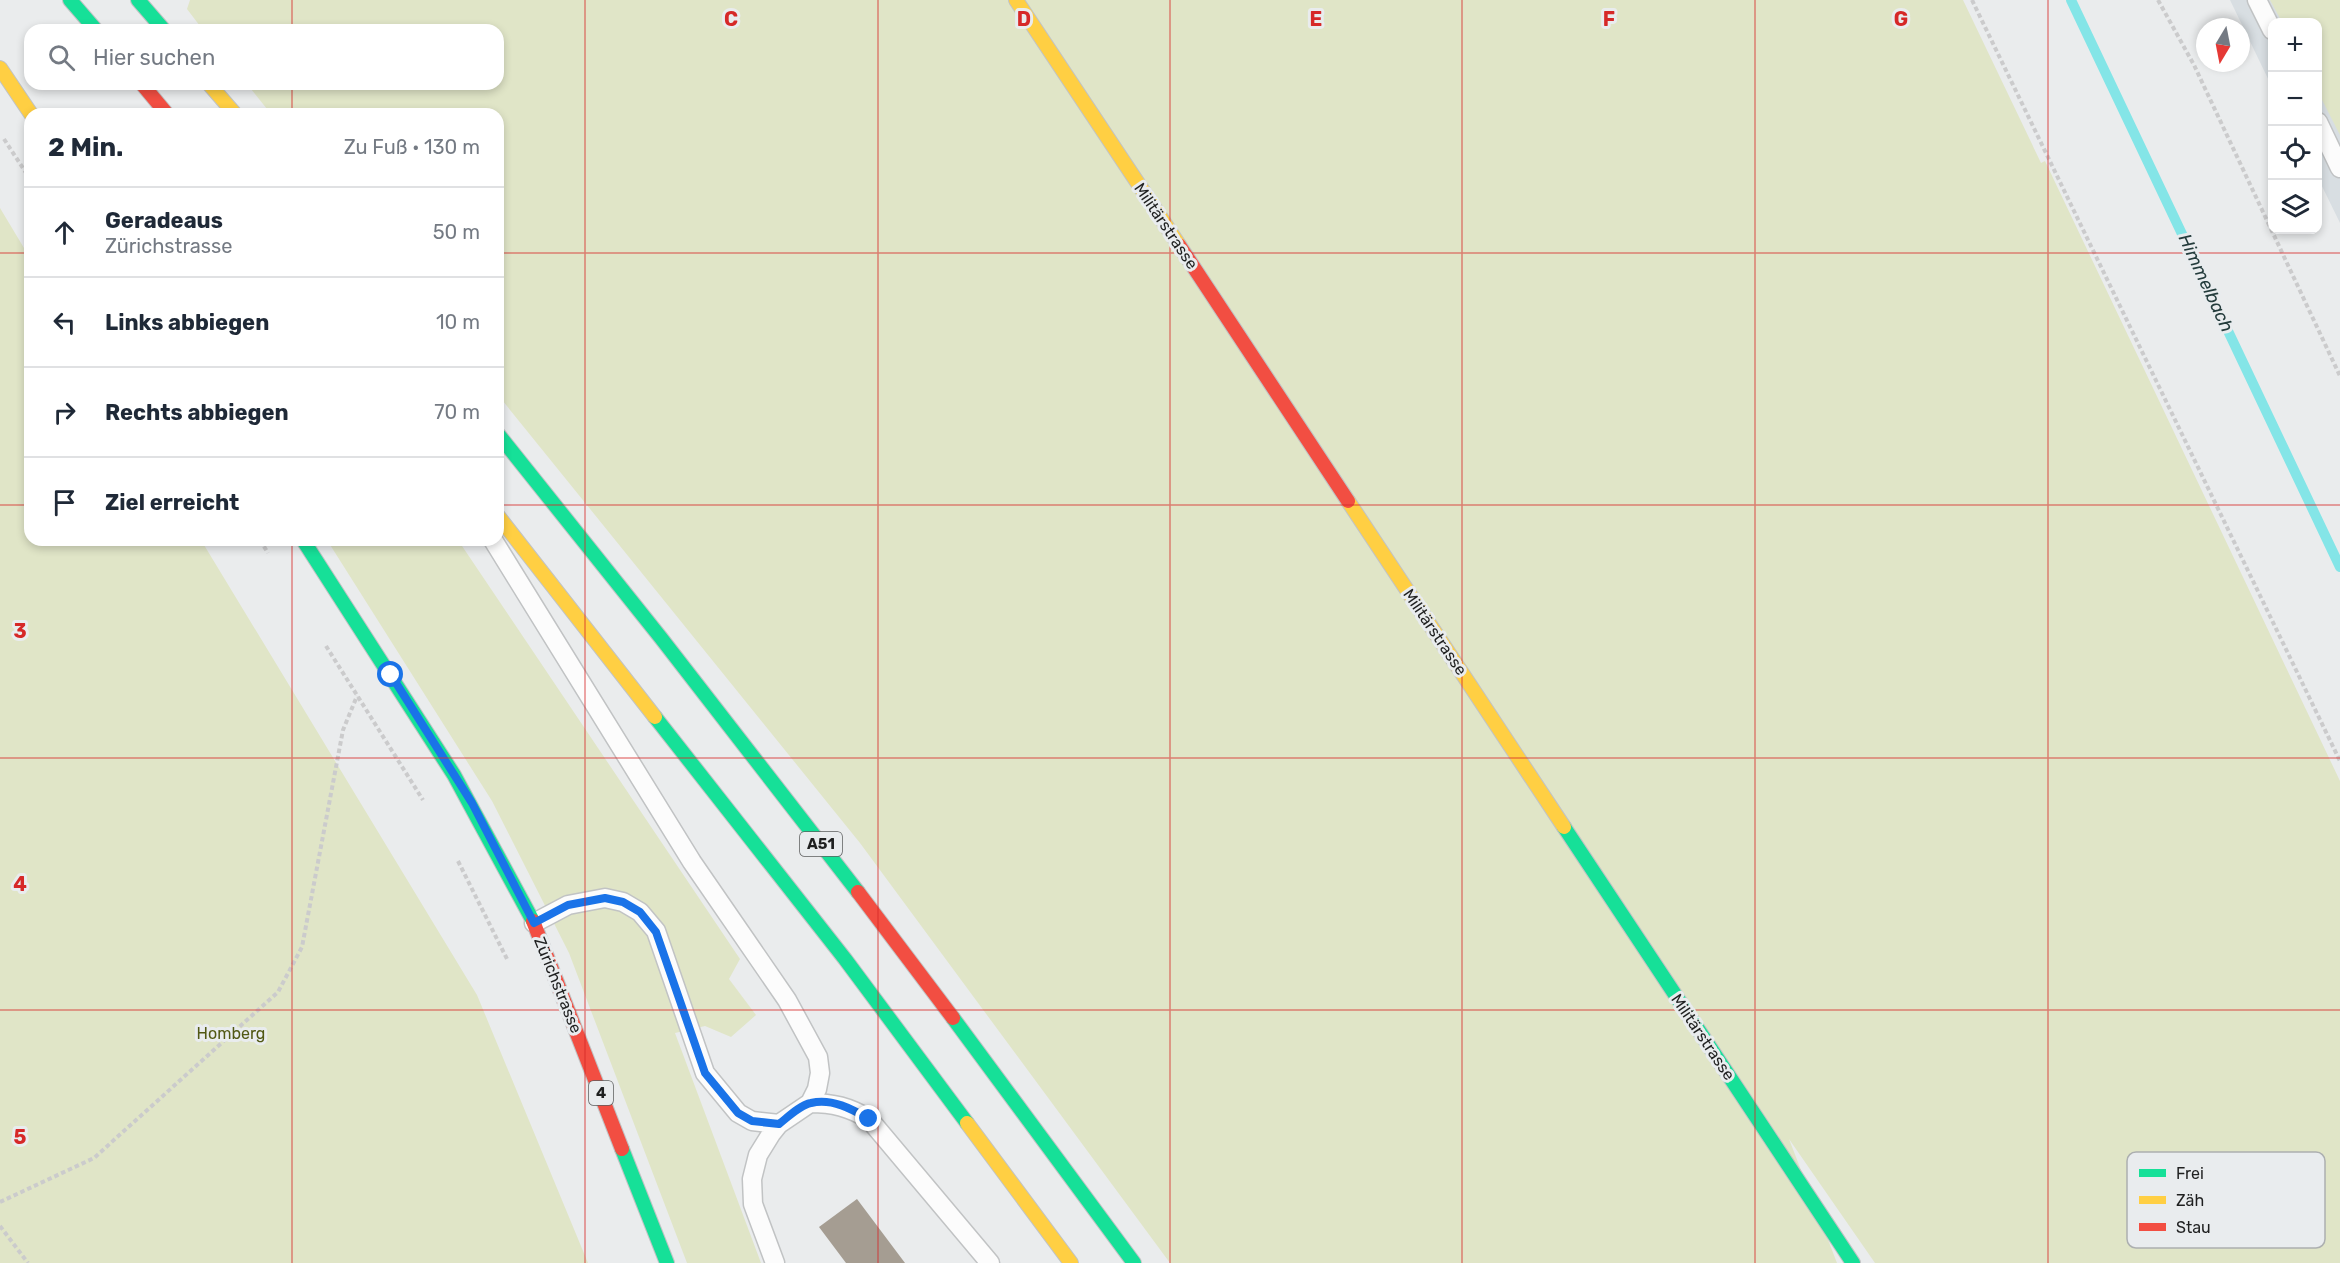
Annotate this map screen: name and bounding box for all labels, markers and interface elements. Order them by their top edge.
text: C [724,7,738,31]
text: D [1017,7,1031,31]
text: E [1310,7,1322,31]
text: F [1603,7,1615,31]
text: G [1894,7,1908,31]
north arrow [2196,18,2250,72]
map controls [2268,18,2322,234]
button: + [2268,18,2322,72]
search box [24,24,504,90]
icon: search [45,41,78,74]
text: Hier suchen [93,44,215,71]
button: − [2268,72,2322,126]
button: locate [2268,126,2322,180]
text: 2 Min. [48,132,124,163]
text: Zu Fuß · 130 m [344,135,480,159]
street label: Militärstrasse [1130,179,1202,273]
button: layers [2268,180,2322,234]
text: Geradeaus [105,207,223,234]
icon: ahead [48,216,81,249]
text: 50 m [433,220,480,244]
water label: Himmelbach [2174,230,2238,336]
text: Zürichstrasse [105,234,232,258]
icon: left [48,306,81,339]
text: Links abbiegen [105,309,269,336]
text: 10 m [436,310,480,334]
icon: right [48,396,81,429]
text: Rechts abbiegen [105,399,289,426]
text: 70 m [434,400,480,424]
icon: arrive [48,486,81,519]
text: Ziel erreicht [105,489,239,516]
street label: Militärstrasse [1399,585,1471,679]
text: 3 [13,619,27,643]
route start [377,661,403,687]
road number: A51 [800,832,842,856]
text: 4 [13,872,27,896]
street label: Zürichstrasse [530,934,586,1036]
street label: Militärstrasse [1667,990,1739,1084]
park label: Homberg [197,1024,265,1043]
road number: 4 [589,1081,613,1105]
route end [855,1105,881,1131]
text: 5 [14,1125,27,1149]
legend [2127,1152,2325,1248]
text: Frei [2176,1164,2204,1183]
text: Zäh [2176,1191,2204,1210]
text: Stau [2176,1218,2211,1237]

